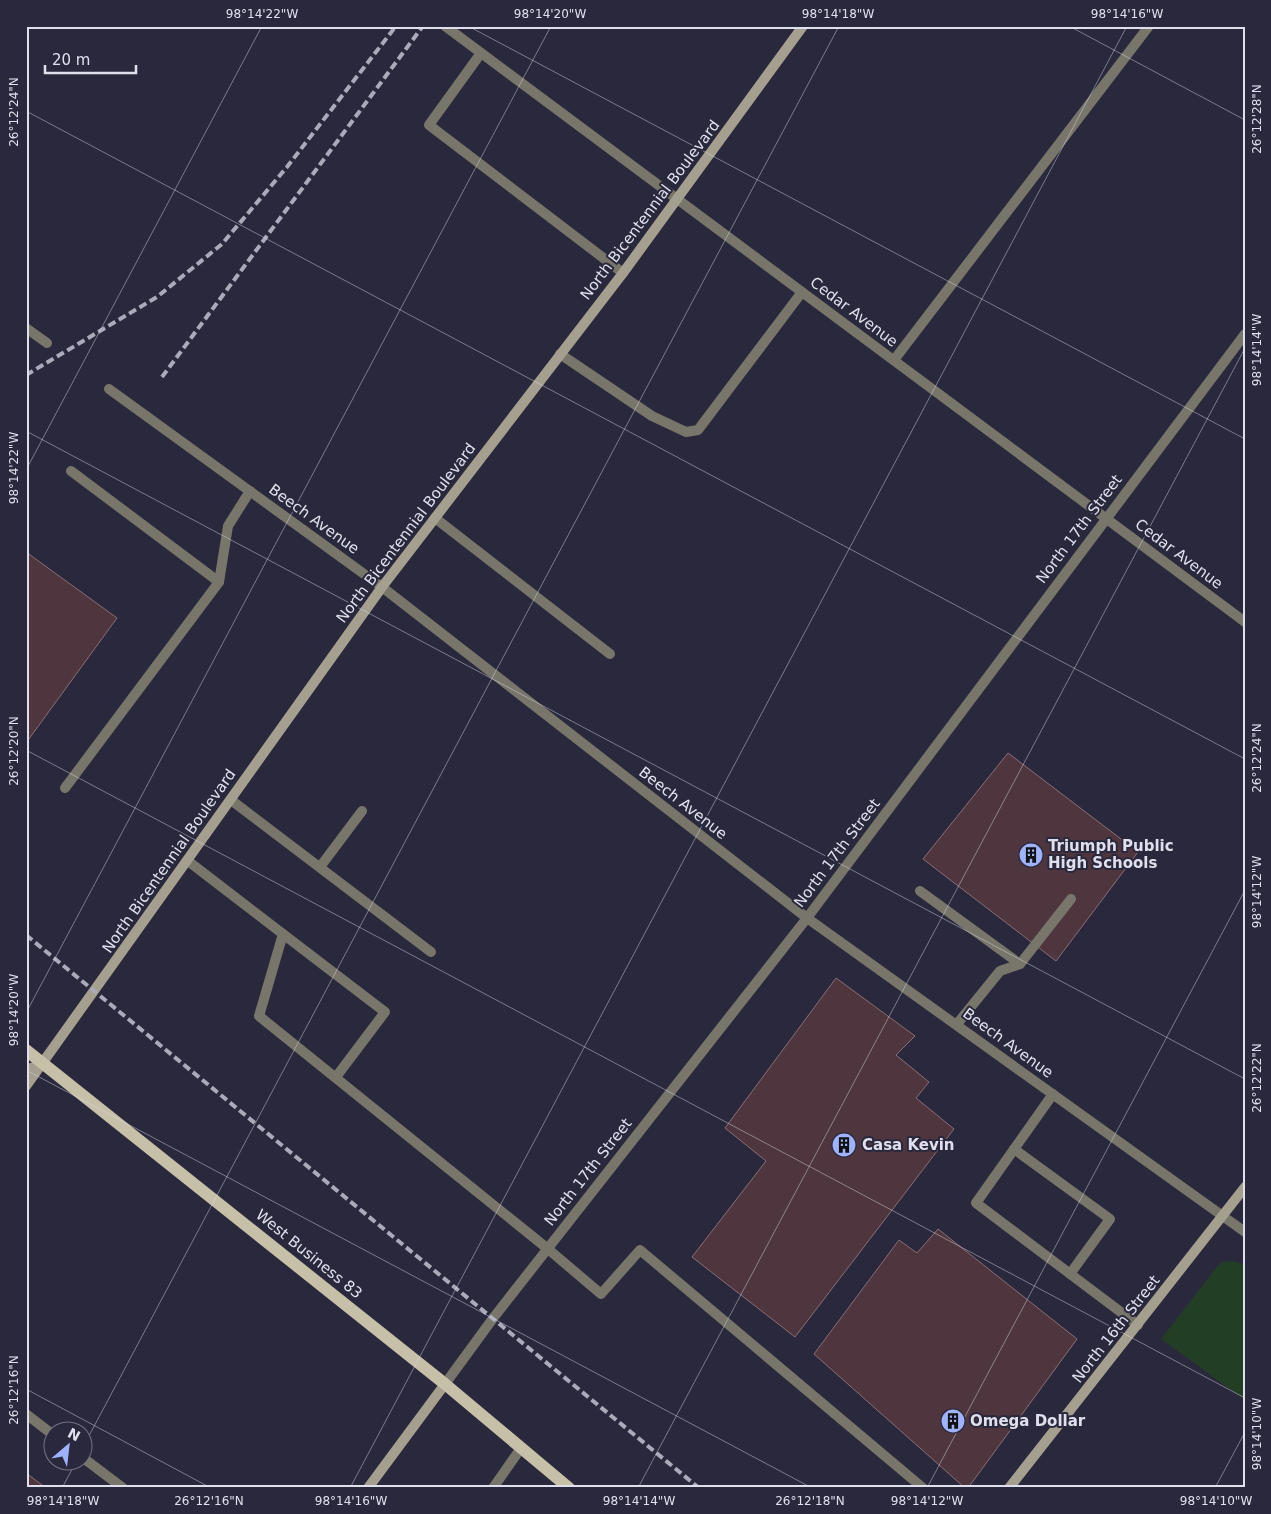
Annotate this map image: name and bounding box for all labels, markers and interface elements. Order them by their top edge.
text: 98°14'22"W [226,7,298,21]
text: 98°14'20"W [514,7,586,21]
text: 98°14'18"W [802,7,874,21]
text: 98°14'16"W [1091,7,1163,21]
scale bar [45,42,136,74]
text: 20 m [52,51,90,69]
text: 26°12'24"N [7,77,21,147]
text: 26°12'28"N [1250,84,1264,154]
street label: North Bicentennial Boulevard [576,117,724,303]
street label: Cedar Avenue [807,273,901,351]
text: 98°14'14"W [1250,314,1264,386]
text: 98°14'22"W [7,432,21,504]
street label: North Bicentennial Boulevard [332,440,480,626]
street label: North 17th Street [1032,471,1126,587]
street label: Beech Avenue [265,480,363,558]
street label: Cedar Avenue [1132,515,1226,593]
text: 26°12'20"N [7,716,21,786]
text: 26°12'24"N [1250,723,1264,793]
street label: Beech Avenue [635,763,731,843]
street label: North Bicentennial Boulevard [98,766,240,956]
street label: North 17th Street [790,795,884,911]
place label: Triumph Public High Schools [1048,837,1174,872]
building icon: Triumph Public High Schools [1018,842,1044,868]
text: 98°14'12"W [1250,856,1264,928]
text: 98°14'20"W [7,974,21,1046]
street label: Beech Avenue [959,1004,1057,1082]
text: 26°12'22"N [1250,1043,1264,1113]
street label: North 17th Street [540,1115,636,1229]
building icon: Casa Kevin [831,1132,857,1158]
place label: Casa Kevin [862,1136,955,1154]
street label: West Business 83 [252,1206,366,1302]
street label: North 16th Street [1068,1272,1164,1386]
text: 26°12'16"N [7,1355,21,1425]
text: 98°14'10"W [1250,1398,1264,1470]
building icon: Omega Dollar [940,1408,966,1434]
place label: Omega Dollar [970,1412,1086,1430]
north arrow [42,1422,92,1472]
text: N [65,1425,83,1444]
text: 98°14'18"W [27,1494,99,1508]
text: 26°12'16"N [174,1494,244,1508]
text: 98°14'16"W [315,1494,387,1508]
text: 98°14'14"W [603,1494,675,1508]
text: 26°12'18"N [775,1494,845,1508]
text: 98°14'12"W [891,1494,963,1508]
text: 98°14'10"W [1180,1494,1252,1508]

